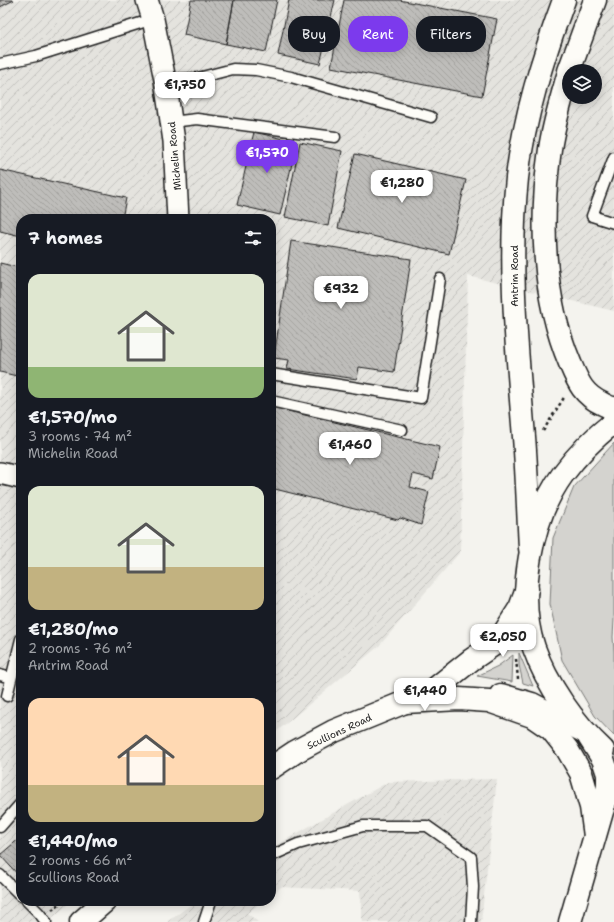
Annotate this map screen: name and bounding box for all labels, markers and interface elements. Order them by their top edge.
chip: Buy [288,16,340,52]
chip: Rent [348,16,408,52]
chip: Filters [416,16,486,52]
map controls [562,64,602,104]
button: layers [562,64,602,104]
pin: €1,750 [152,72,218,106]
text: €1,750 [164,76,206,93]
street label: Michelin Road [165,120,184,191]
pin: €1,570 [234,140,300,174]
text: €1,570 [245,144,289,161]
pin: €1,280 [369,170,435,204]
text: €1,280 [380,174,424,191]
text: 7 homes [28,227,103,249]
icon: filters [242,227,264,249]
street label: Antrim Road [508,245,521,307]
pin: €932 [317,276,365,310]
text: €932 [323,280,359,297]
icon: home [110,300,182,372]
text: €1,570/mo [28,406,117,428]
text: 3 rooms · 74 m² [28,428,132,445]
pin: €1,460 [317,432,383,466]
text: €1,460 [328,436,372,453]
text: Michelin Road [28,445,118,462]
icon: home [110,512,182,584]
text: €1,280/mo [28,618,118,640]
pin: €2,050 [470,624,536,658]
text: €2,050 [479,628,527,645]
text: 2 rooms · 76 m² [28,640,132,657]
text: Antrim Road [28,657,108,674]
pin: €1,440 [392,678,458,712]
text: €1,440 [403,682,447,699]
street label: Scullions Road [305,710,374,752]
icon: home [110,724,182,796]
text: €1,440/mo [28,830,118,852]
text: 2 rooms · 66 m² [28,852,132,869]
text: Scullions Road [28,869,119,886]

